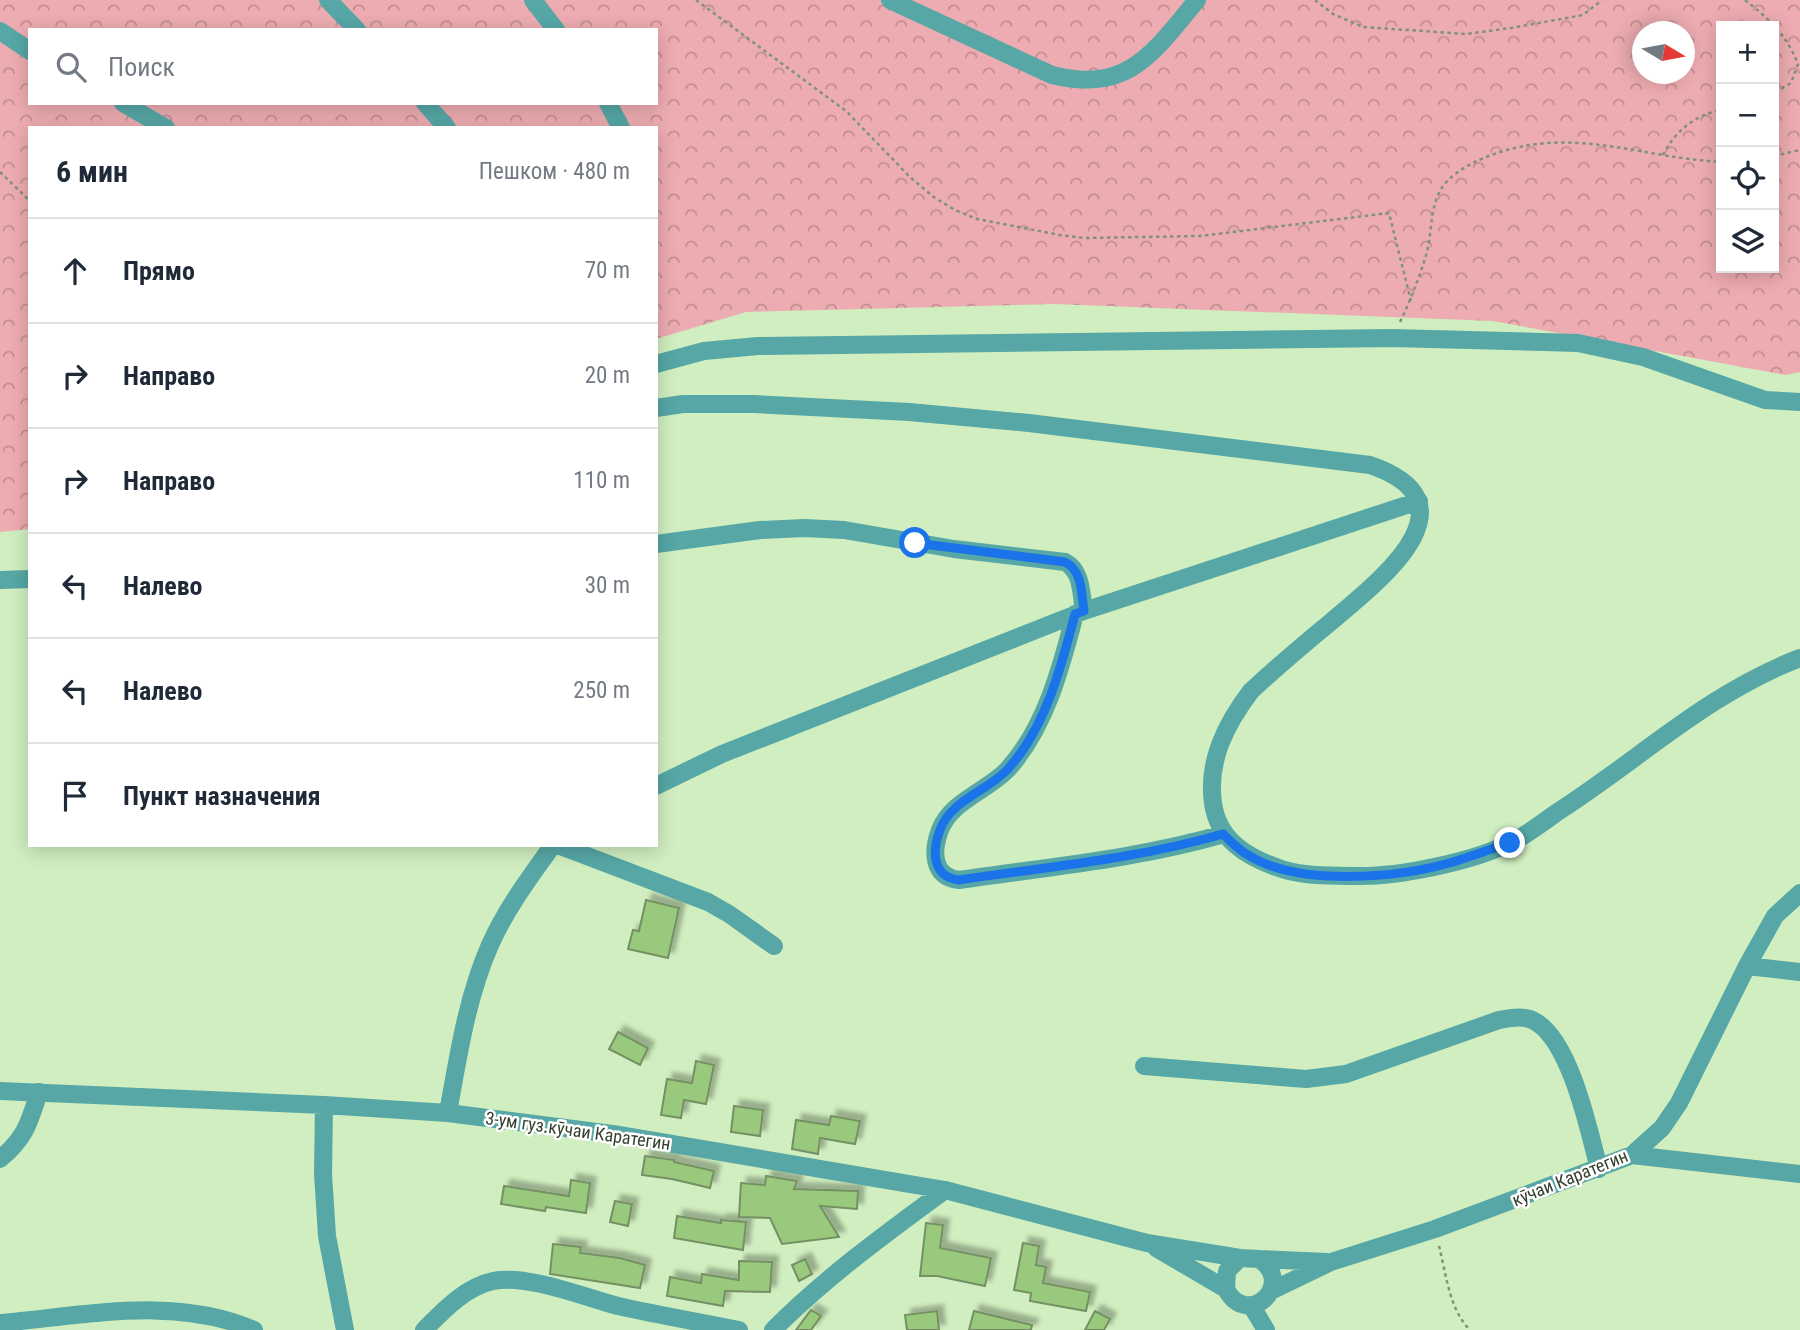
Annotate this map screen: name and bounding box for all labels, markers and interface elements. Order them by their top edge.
north arrow [1632,21,1695,84]
map controls [1716,21,1779,273]
button: + [1716,21,1779,84]
search box [28,28,658,105]
icon: search [52,48,90,86]
text: Поиск [108,52,175,82]
button: − [1716,84,1779,147]
button: locate [1716,147,1779,210]
text: 6 мин [56,154,128,189]
text: Пешком · 480 m [479,158,630,185]
button: layers [1716,210,1779,273]
icon: ahead [56,252,94,290]
text: Прямо [123,256,195,286]
text: 70 m [585,257,630,284]
icon: right [56,357,94,395]
text: Направо [123,361,215,391]
text: 20 m [585,362,630,389]
icon: right [56,462,94,500]
text: Направо [123,466,215,496]
text: 110 m [573,467,630,494]
route start [899,527,930,558]
icon: left [56,567,94,605]
text: Налево [123,571,203,601]
text: 30 m [585,572,630,599]
icon: left [56,672,94,710]
text: Налево [123,676,203,706]
text: 250 m [573,677,630,704]
icon: arrive [56,777,94,815]
text: Пункт назначения [123,781,321,811]
route end [1494,827,1525,858]
street label: 3-ум гуз.кӯчаи Каратегин [484,1107,672,1154]
street label: кӯчаи Каратегин [1509,1145,1631,1210]

